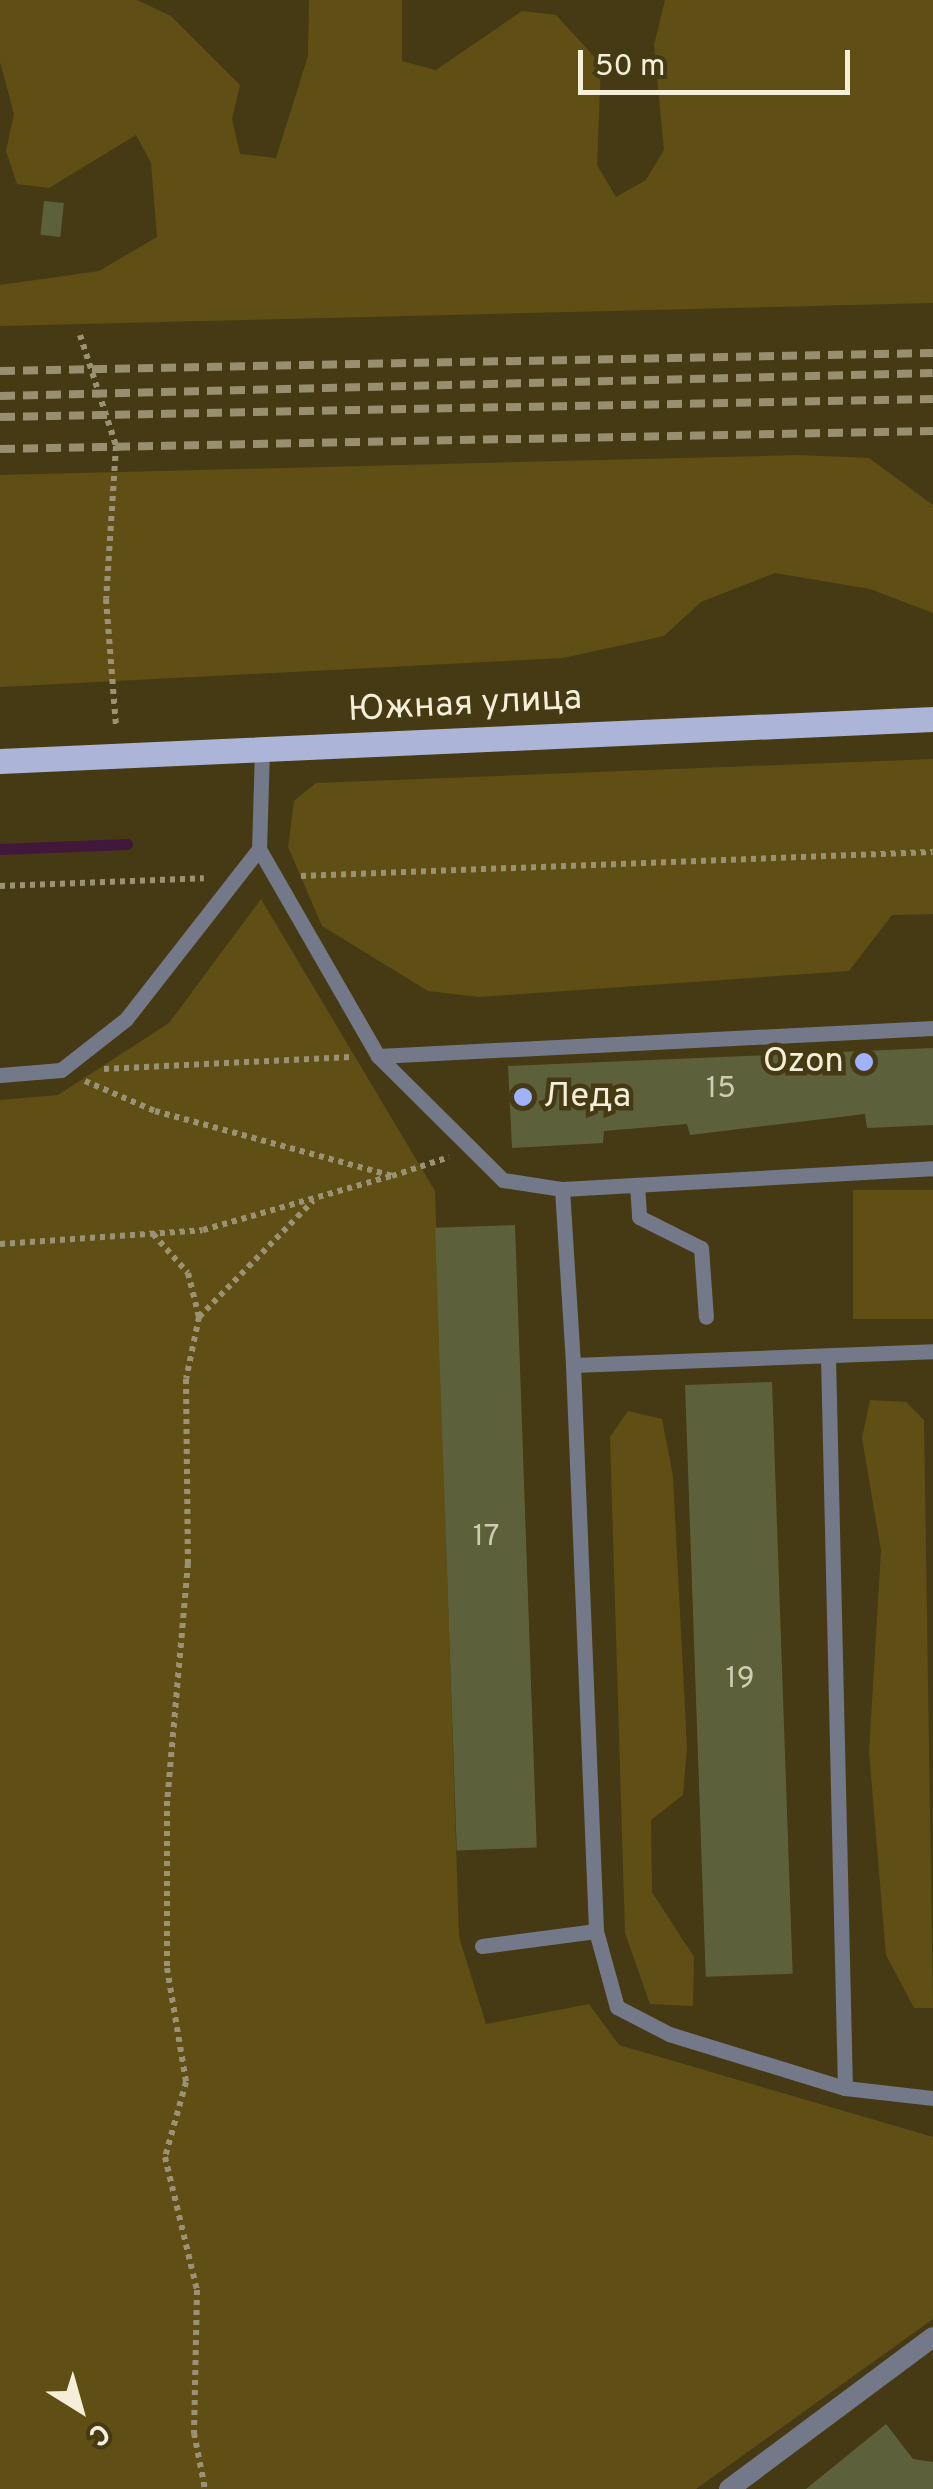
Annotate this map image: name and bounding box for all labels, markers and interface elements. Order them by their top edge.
scale bar [583,30,856,92]
text: 50 m [595,49,665,86]
street label: Южная улица [347,678,583,732]
place label: Ozon [763,1041,844,1083]
marker: Ozon [853,1051,875,1073]
house number: 15 [706,1072,736,1108]
place label: Леда [543,1076,631,1118]
marker: Леда [512,1086,534,1108]
house number: 17 [473,1520,499,1556]
house number: 19 [725,1662,755,1698]
north arrow [30,2359,130,2459]
text: С [80,2413,116,2453]

